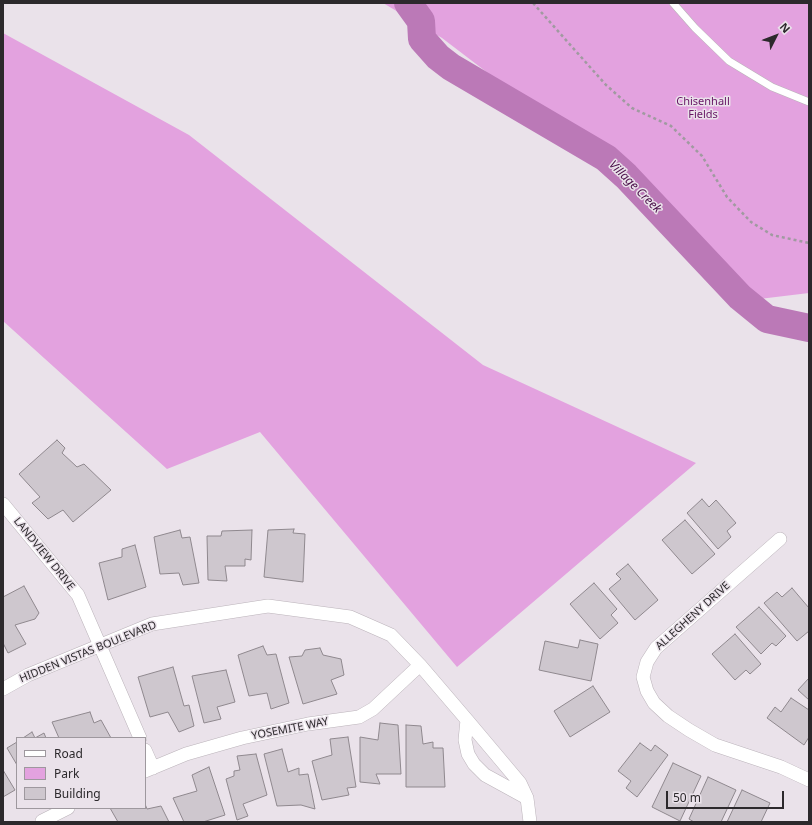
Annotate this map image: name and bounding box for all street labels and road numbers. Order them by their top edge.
street label: LANDVIEW DRIVE [11,515,77,593]
street label: ALLEGHENY DRIVE [653,579,733,653]
street label: HIDDEN VISTAS BOULEVARD [18,618,158,686]
street label: YOSEMITE WAY [250,715,330,743]

